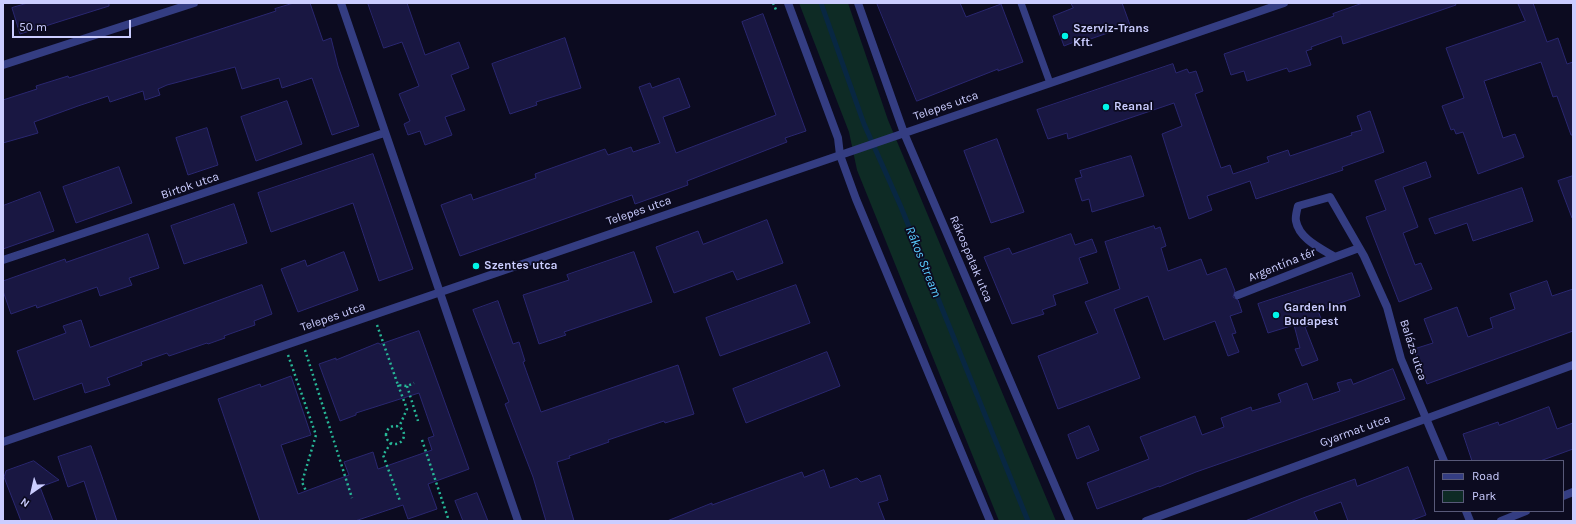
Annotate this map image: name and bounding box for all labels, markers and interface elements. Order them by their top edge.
scale bar [14,12,133,38]
text: 50 m [19,20,47,34]
place label: Szerviz-Trans Kft. [1073,22,1149,50]
marker: Szerviz-Trans Kft. [1060,31,1070,41]
street label: Telepes utca [912,88,980,124]
place label: Reanal [1114,100,1153,114]
marker: Reanal [1101,102,1111,112]
street label: Birtok utca [159,169,221,203]
street label: Telepes utca [605,193,673,229]
street label: Rákospatak utca [946,214,996,304]
water label: Rákos Stream [902,224,944,300]
street label: Argentína tér [1246,245,1318,285]
place label: Szentes utca [484,259,558,273]
marker: Szentes utca [471,261,481,271]
street label: Telepes utca [299,299,367,335]
place label: Garden Inn Budapest [1284,301,1347,329]
marker: Garden Inn Budapest [1271,310,1281,320]
street label: Balázs utca [1396,318,1430,382]
street label: Gyarmat utca [1318,412,1392,450]
legend [1434,460,1564,512]
text: Road [1472,469,1500,483]
north arrow [12,472,52,512]
text: Park [1472,489,1496,503]
text: N [18,495,32,510]

